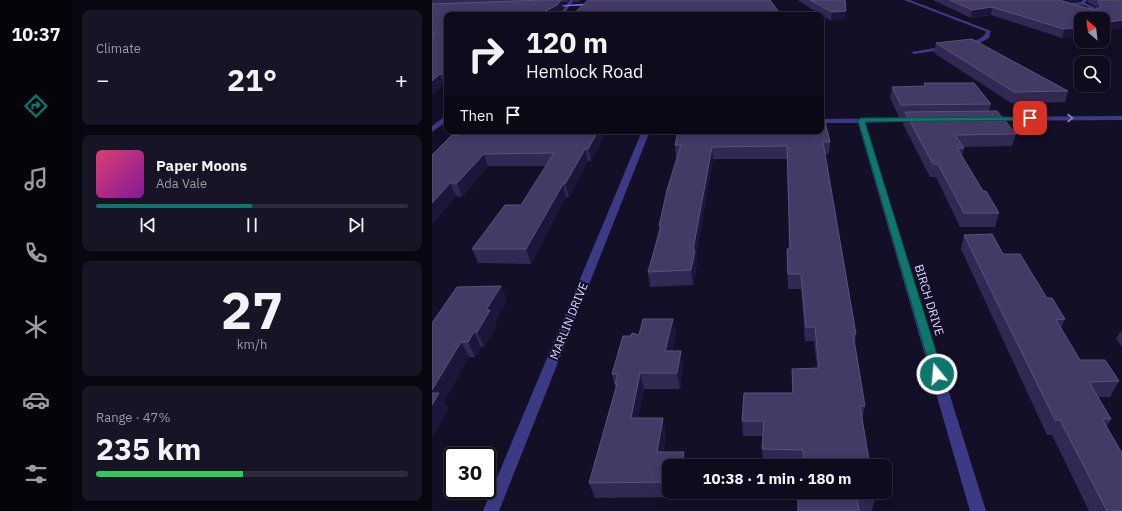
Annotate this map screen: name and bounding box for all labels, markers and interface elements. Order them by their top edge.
north arrow [1074,12,1110,48]
map controls [1074,12,1110,92]
text: 10:37 [11,23,61,46]
text: 120 m [526,24,608,61]
icon: right [460,28,512,80]
text: Climate [96,40,141,57]
button: search [1074,56,1110,92]
text: 21° [227,60,277,99]
text: Hemlock Road [526,60,643,83]
text: − [96,65,109,94]
text: + [395,65,408,94]
icon: directions [22,92,50,120]
pin [1013,101,1047,135]
icon: arrive [502,104,524,126]
text: Then [460,106,494,125]
icon: arrive [1019,107,1041,129]
one-way arrow [1067,114,1073,122]
text: Paper Moons [156,156,247,175]
icon: music [22,165,50,193]
text: Ada Vale [156,175,207,192]
icon: previous [137,214,159,236]
icon: pause [241,214,263,236]
icon: next [345,214,367,236]
icon: phone [22,239,50,267]
street label: BIRCH DRIVE [912,262,947,337]
text: 27 [221,276,283,343]
street label: MARLIN DRIVE [546,280,591,362]
icon: climate [22,313,50,341]
text: km/h [237,336,267,353]
position arrow [916,353,958,395]
icon: car [22,386,50,414]
text: Range · 47% [96,409,170,426]
text: 235 km [96,429,201,468]
speed limit sign: 30 [444,447,496,499]
icon: filters [22,460,50,488]
text: 10:38 · 1 min · 180 m [703,469,851,488]

